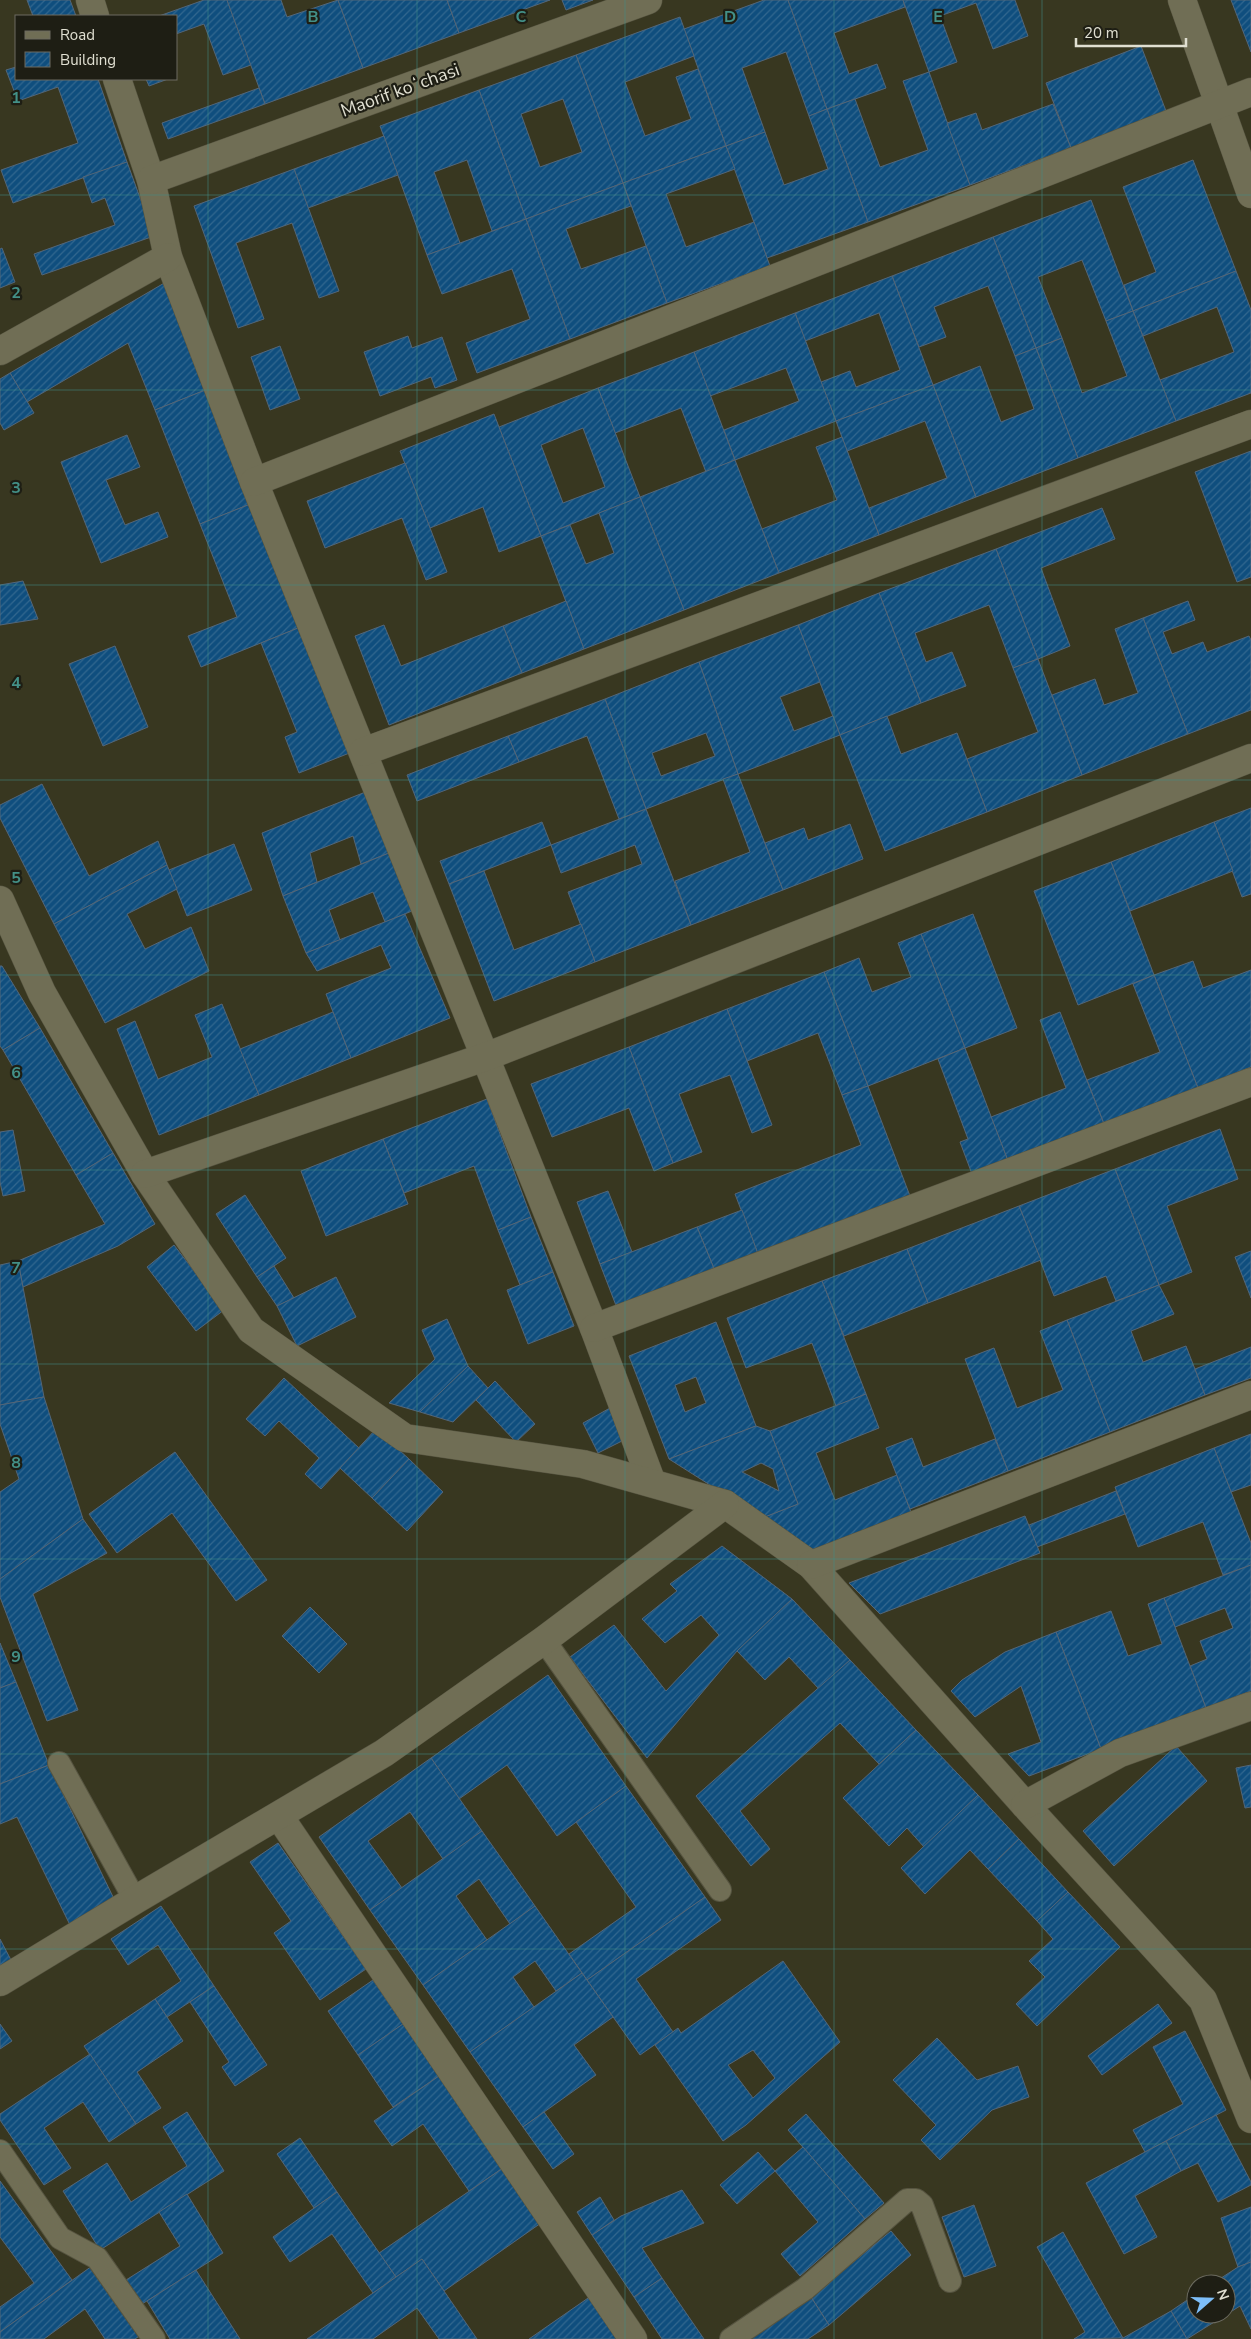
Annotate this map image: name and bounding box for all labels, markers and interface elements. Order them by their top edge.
text: B [307,6,319,28]
text: C [516,6,527,28]
text: D [724,6,736,28]
text: E [933,6,943,28]
legend [15,15,178,80]
scale bar [1076,15,1186,47]
text: 20 m [1084,23,1119,43]
text: Road [60,25,95,45]
text: Building [60,50,116,70]
street label: Maorif koʻchasi [337,57,463,123]
text: 1 [11,87,21,109]
text: 2 [11,282,21,304]
text: 3 [11,477,21,499]
text: 4 [11,672,21,694]
text: 5 [11,867,21,889]
text: 6 [11,1062,21,1084]
text: 7 [11,1257,21,1279]
text: 8 [11,1452,21,1474]
text: 9 [11,1646,21,1668]
north arrow [1186,2274,1236,2324]
text: N [1212,2287,1233,2303]

